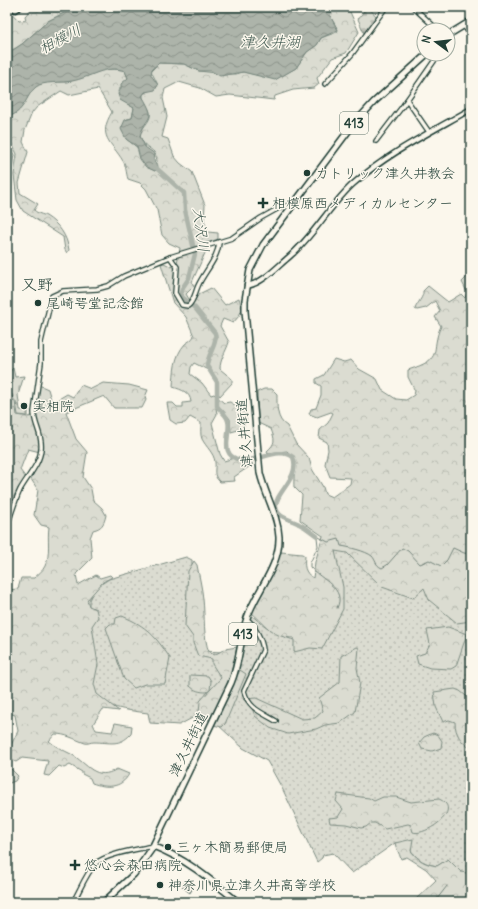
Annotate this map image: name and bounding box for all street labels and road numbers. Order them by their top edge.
road number: 413 [340,112,368,134]
street label: 津久井街道 [232,397,256,469]
road number: 413 [229,623,257,645]
street label: 津久井街道 [165,709,211,779]

